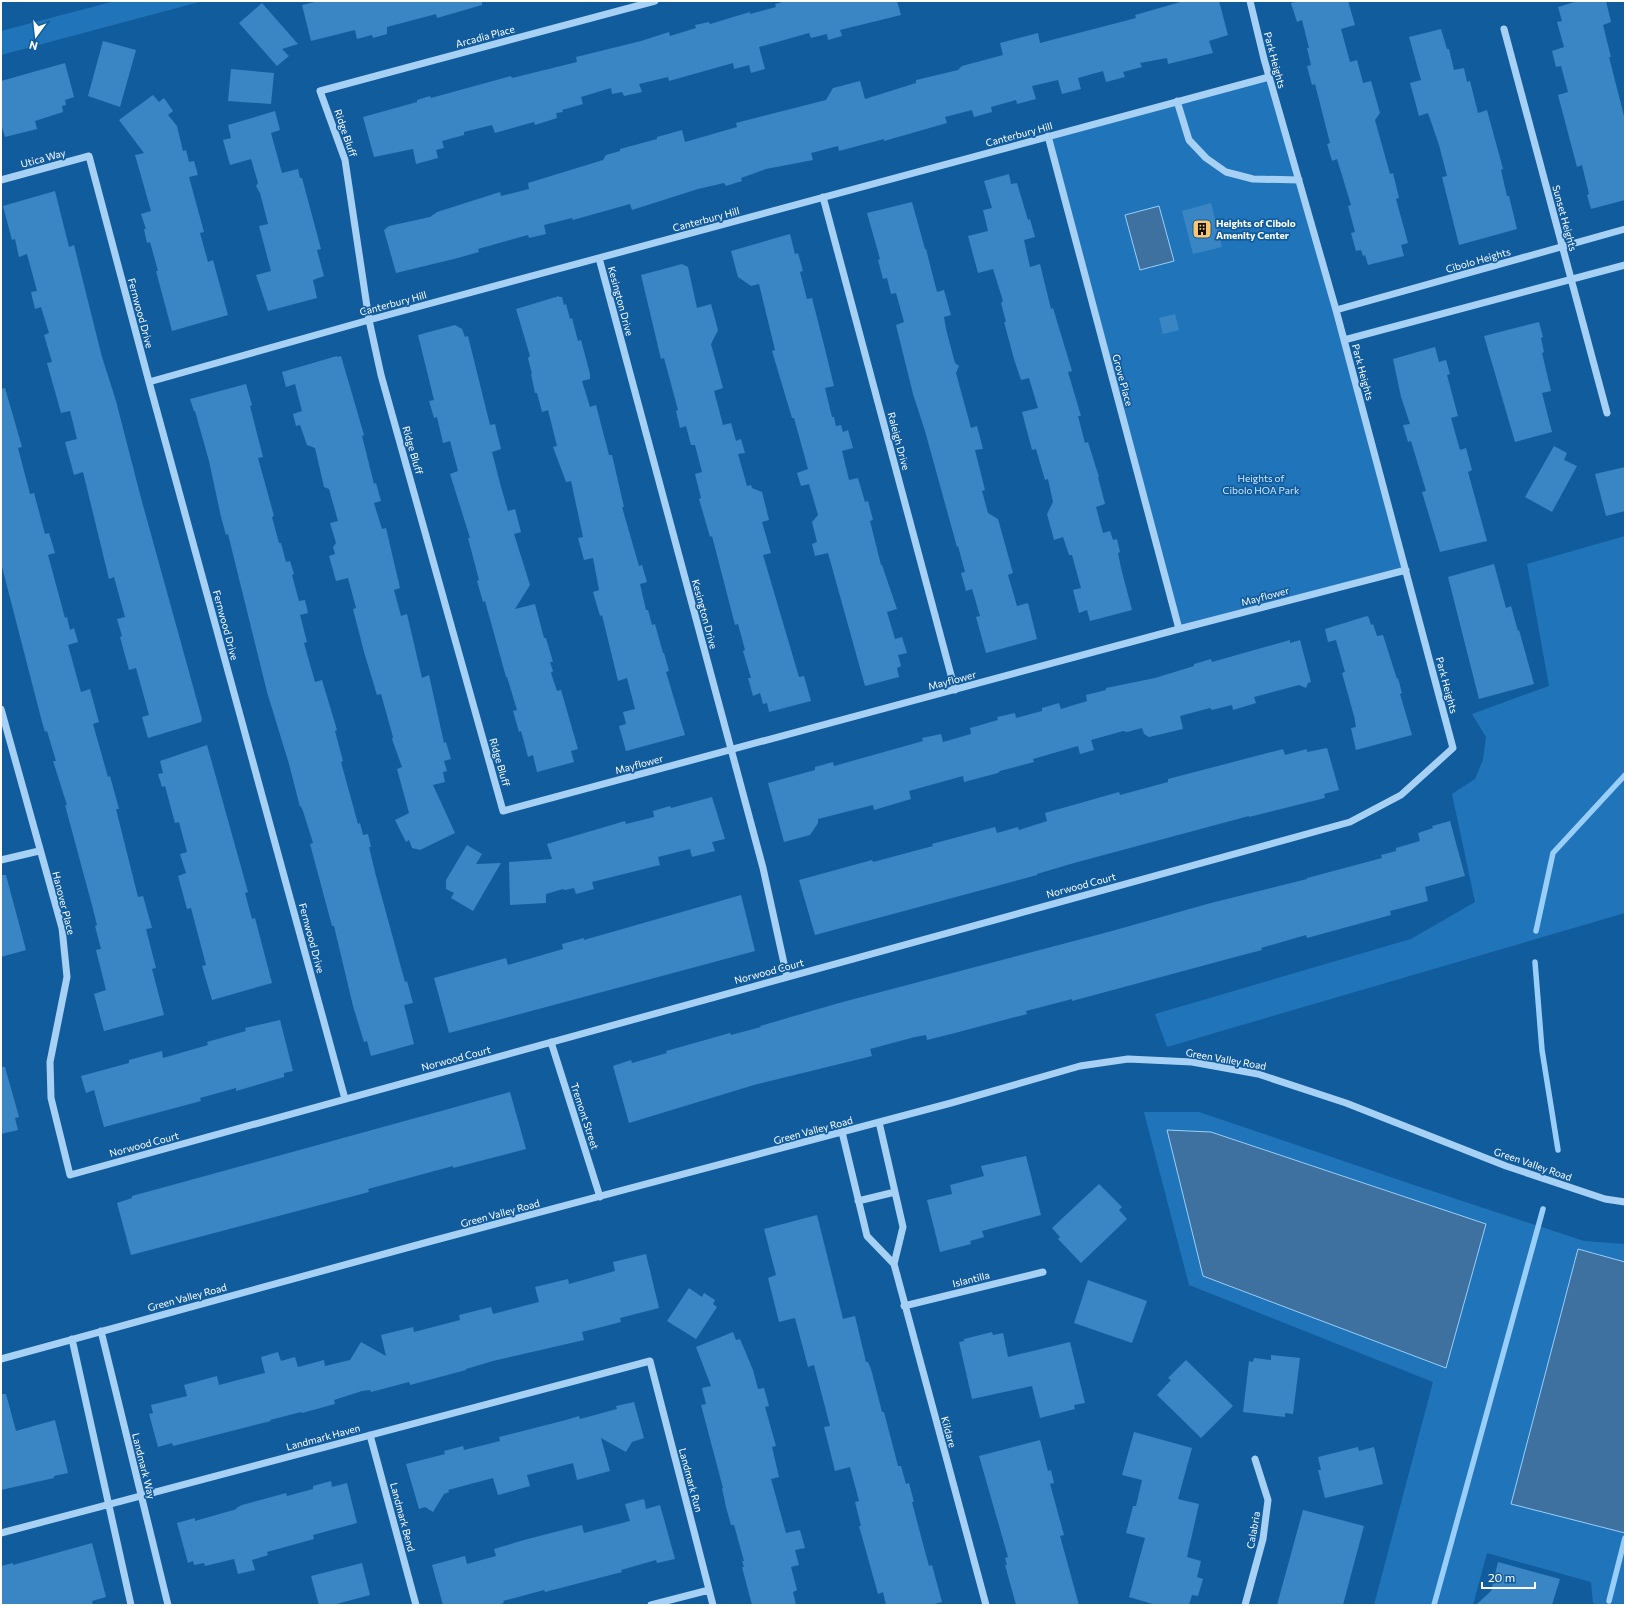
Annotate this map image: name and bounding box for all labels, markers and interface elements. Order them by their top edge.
north arrow [16,16,56,56]
street label: Arcadia Place [454,22,516,50]
street label: Park Heights [1262,30,1288,90]
text: N [28,39,39,53]
street label: Ridge Bluff [332,107,360,159]
street label: Canterbury Hill [984,119,1054,149]
street label: Utica Way [19,146,67,170]
street label: Sunset Heights [1550,184,1580,253]
street label: Canterbury Hill [671,204,741,234]
place label: Heights of Cibolo Amenity Center [1216,217,1296,241]
building icon: Heights of Cibolo Amenity Center [1191,218,1213,240]
street label: Cibolo Heights [1444,245,1512,275]
street label: Kesington Drive [606,265,636,337]
street label: Fernwood Drive [126,277,156,349]
street label: Canterbury Hill [358,288,428,318]
street label: Park Heights [1350,342,1376,402]
street label: Grove Place [1110,353,1136,407]
street label: Raleigh Drive [886,411,912,471]
street label: Ridge Bluff [400,424,426,476]
park label: Heights of Cibolo HOA Park [1223,472,1300,496]
street label: Kesington Drive [690,578,720,650]
street label: Mayflower [1240,584,1290,608]
street label: Fernwood Drive [211,589,241,661]
street label: Park Heights [1434,655,1460,715]
street label: Mayflower [927,668,977,692]
street label: Ridge Bluff [487,736,513,788]
street label: Mayflower [614,752,664,776]
street label: Hanover Place [50,870,78,936]
street label: Norwood Court [1045,870,1117,900]
street label: Fernwood Drive [297,902,327,974]
street label: Norwood Court [733,956,805,986]
street label: Norwood Court [420,1043,492,1073]
street label: Green Valley Road [1185,1046,1267,1072]
street label: Tremont Street [569,1081,601,1151]
street label: Green Valley Road [772,1114,854,1146]
street label: Norwood Court [108,1129,180,1159]
street label: Green Valley Road [1492,1145,1574,1183]
street label: Green Valley Road [459,1197,541,1229]
street label: Islantilla [951,1269,991,1289]
street label: Green Valley Road [146,1281,228,1313]
street label: Kildare [939,1415,959,1449]
street label: Landmark Haven [285,1421,361,1453]
street label: Landmark Way [130,1432,158,1500]
street label: Landmark Run [677,1447,705,1513]
street label: Landmark Bend [388,1481,418,1553]
street label: Calabria [1244,1510,1262,1550]
scale bar [1482,1564,1535,1590]
text: 20 m [1488,1570,1515,1584]

